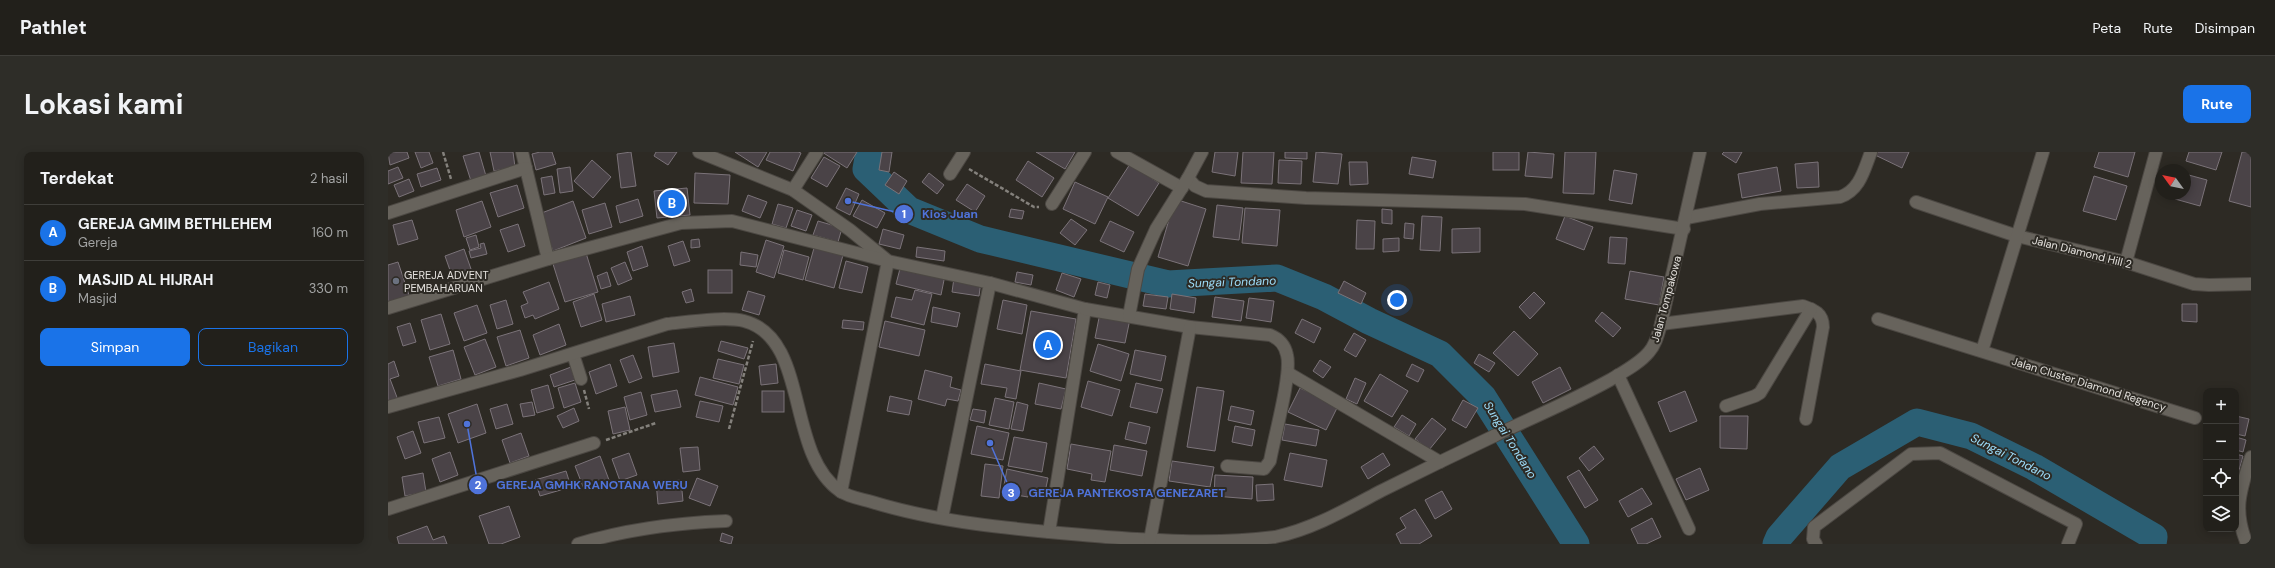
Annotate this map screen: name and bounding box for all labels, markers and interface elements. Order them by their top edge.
text: Pathlet [20,15,87,40]
text: Peta [2093,19,2121,37]
text: Rute [2143,19,2173,37]
text: Disimpan [2195,19,2255,37]
button: Rute [2183,85,2251,123]
text: Lokasi kami [24,86,183,123]
north arrow [2155,164,2191,200]
text: Terdekat [40,167,114,189]
text: 2 hasil [310,170,348,187]
pin: B [659,188,685,218]
callout: Kios Juan [894,202,986,226]
text: 1 [902,206,906,222]
text: Kios Juan [922,206,978,222]
text: GEREJA GMIM BETHLEHEM [78,214,272,234]
text: A [48,224,58,241]
text: 160 m [312,224,348,241]
street label: Jalan Diamond Hill 2 [2031,233,2133,271]
text: Gereja [78,234,117,251]
street label: Jalan Tompakowa [1648,254,1684,344]
place label: GEREJA ADVENT PEMBAHARUAN [404,268,489,295]
text: MASJID AL HIJRAH [78,270,214,290]
water label: Sungai Tondano [1188,272,1276,292]
marker: GEREJA ADVENT PEMBAHARUAN [391,276,401,286]
text: B [49,280,57,297]
text: 330 m [309,280,348,297]
text: Masjid [78,290,117,307]
your location [1387,290,1407,310]
button: Simpan [40,328,190,366]
button: Bagikan [198,328,348,366]
pin: A [1035,330,1061,360]
street label: Jalan Cluster Diamond Regency [2010,354,2168,414]
map controls [2203,388,2239,532]
button: + [2203,388,2239,424]
water label: Sungai Tondano [1480,398,1540,482]
button: − [2203,424,2239,460]
water label: Sungai Tondano [1968,430,2054,484]
button: locate [2203,460,2239,496]
callout: GEREJA GMHK RANOTANA WERU [468,473,696,497]
text: 2 [475,477,482,493]
text: GEREJA GMHK RANOTANA WERU [496,477,688,493]
callout: GEREJA PANTEKOSTA GENEZARET [1001,480,1234,504]
text: 3 [1007,485,1015,501]
text: GEREJA PANTEKOSTA GENEZARET [1029,485,1225,501]
button: layers [2203,496,2239,532]

